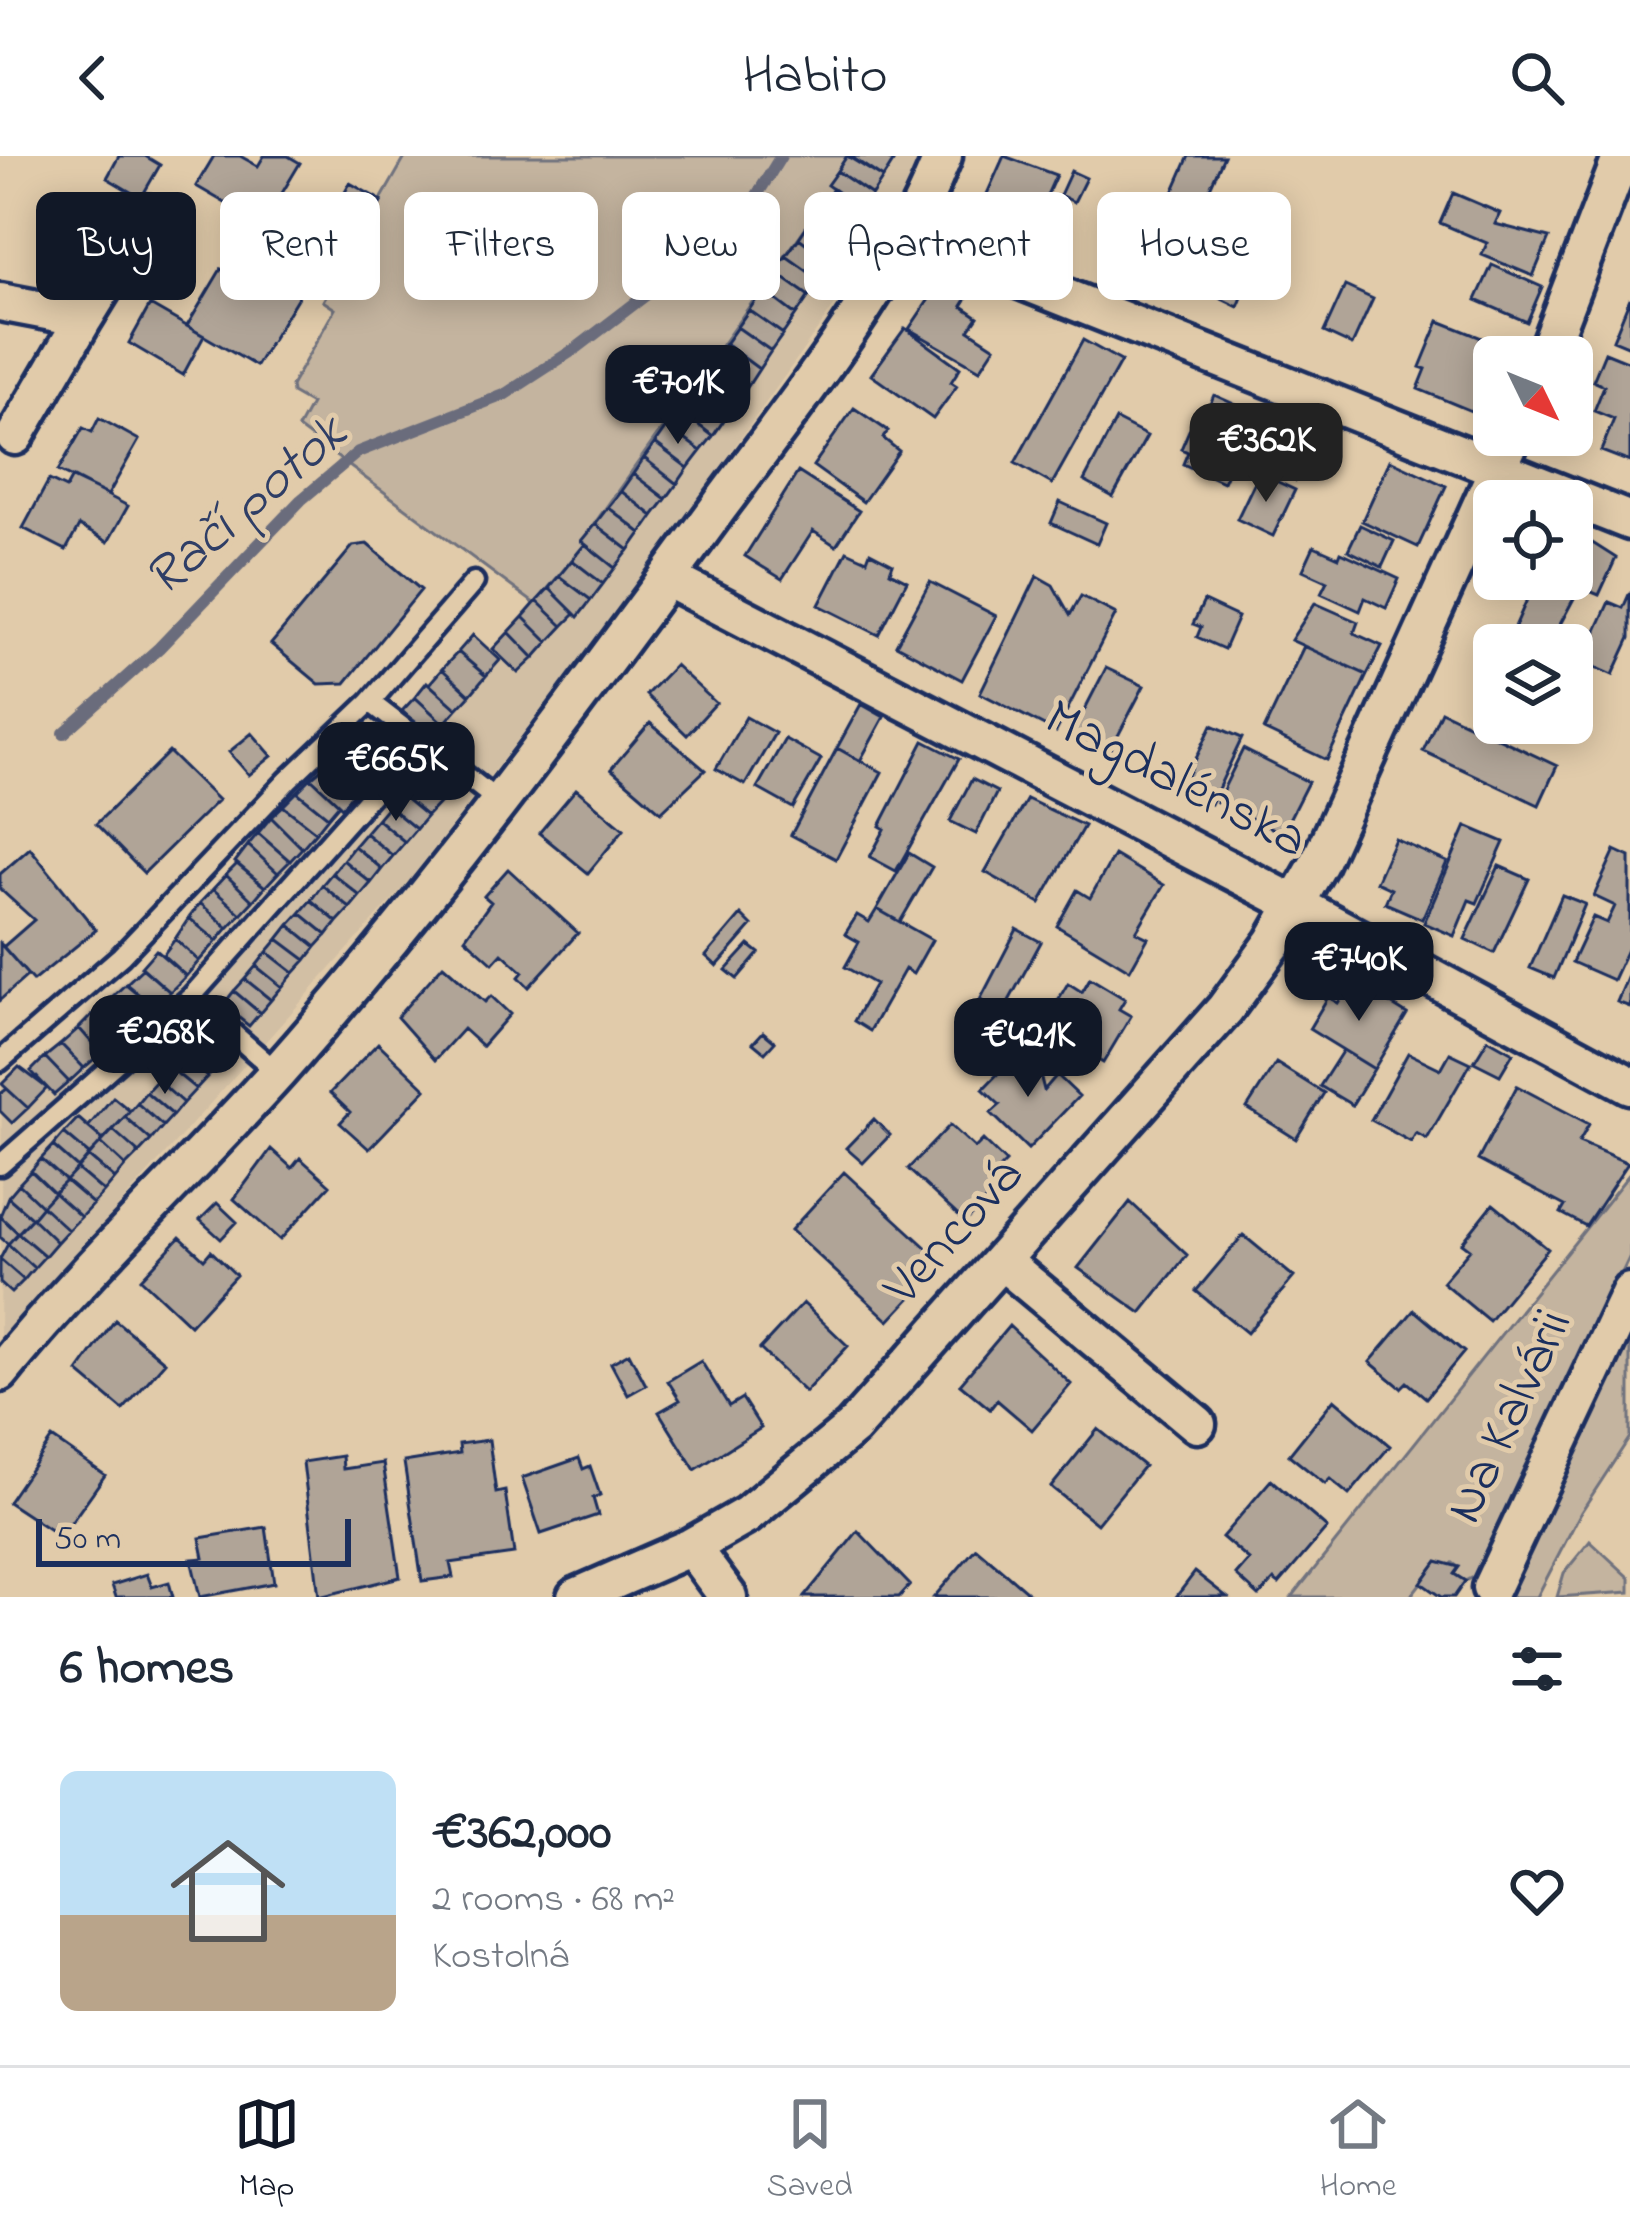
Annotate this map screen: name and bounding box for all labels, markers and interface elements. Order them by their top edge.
text: Habito [743,39,888,117]
icon: back [60,45,126,111]
icon: search [1504,45,1570,111]
chip: Buy [36,192,196,300]
chip: Rent [220,192,380,300]
chip: Filters [404,192,598,300]
chip: New [622,192,780,300]
chip: Apartment [804,192,1073,300]
chip: House [1097,192,1291,300]
north arrow [1473,336,1593,456]
map controls [1473,336,1593,744]
pin: €701K [594,345,762,447]
text: €701K [632,355,724,412]
water label: Račí potok [127,395,368,620]
pin: €362K [1182,403,1350,505]
text: €362K [1217,413,1315,470]
button: locate [1473,480,1593,600]
button: layers [1473,624,1593,744]
street label: Magdalénska [1029,681,1320,882]
pin: €665K [312,722,480,824]
text: €665K [345,732,447,789]
pin: €740K [1275,922,1443,1024]
text: €740K [1311,932,1407,989]
pin: €268K [81,995,249,1097]
pin: €421K [944,998,1112,1100]
text: €268K [116,1005,214,1062]
text: €421K [981,1008,1075,1065]
street label: Vencová [866,1141,1043,1325]
street label: Na Kalvárii [1427,1297,1595,1537]
scale bar [36,1513,351,1566]
text: 50 m [54,1516,121,1564]
text: 6 homes [60,1632,234,1707]
icon: filters [1504,1636,1570,1702]
text: €362,000 [432,1797,611,1872]
icon: home [156,1819,300,1963]
icon: heart [1504,1858,1570,1924]
text: 2 rooms · 68 m² [432,1872,675,1929]
text: Kostolná [432,1929,569,1986]
tab: Map [234,2091,300,2211]
tab: Saved [767,2091,853,2211]
tab: Home [1320,2091,1396,2211]

